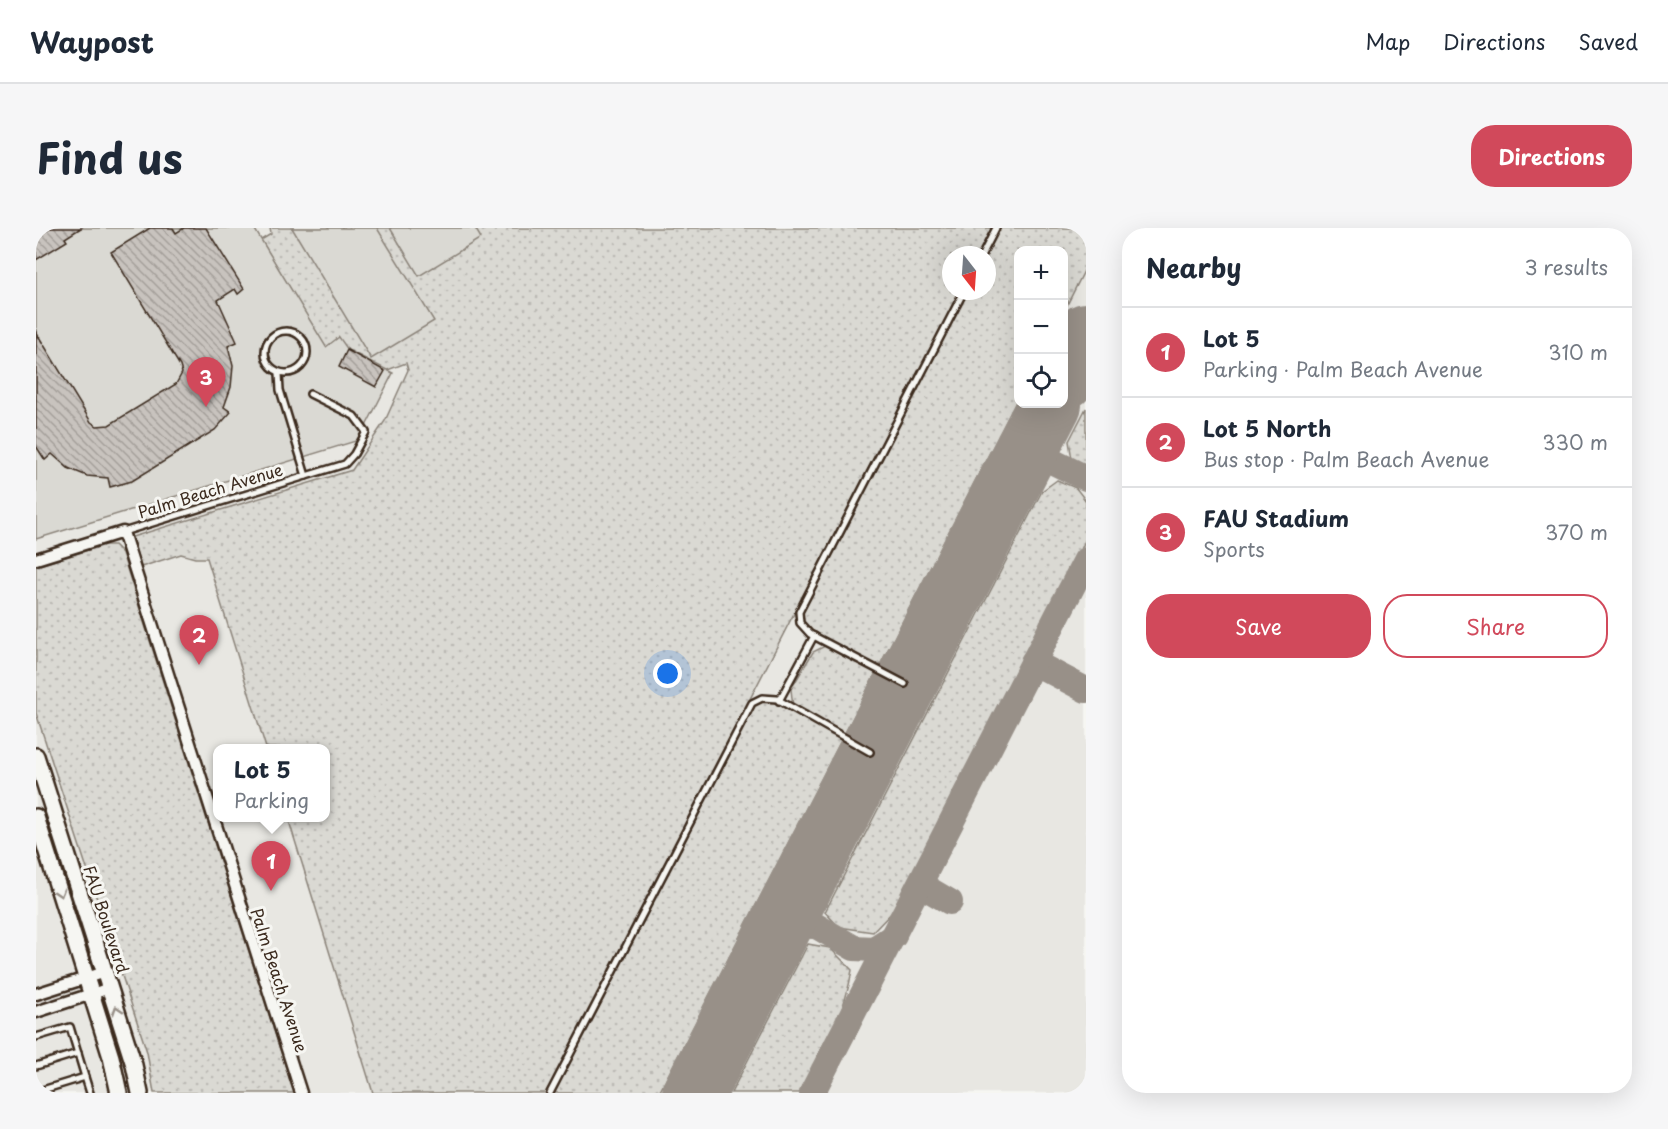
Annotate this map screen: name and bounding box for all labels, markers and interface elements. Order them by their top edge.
text: Waypost [30,20,154,63]
text: Map [1365,25,1410,57]
text: Directions [1443,25,1545,57]
text: Saved [1578,25,1638,57]
text: Find us [36,125,183,188]
button: Directions [1471,125,1632,187]
north arrow [942,246,996,300]
map controls [1014,246,1068,408]
button: + [1014,246,1068,300]
text: Nearby [1146,248,1241,287]
text: 3 results [1525,252,1608,282]
button: − [1014,300,1068,354]
text: Lot 5 [1203,321,1260,354]
text: 1 [1161,337,1170,367]
text: 310 m [1548,337,1608,367]
button: locate [1014,354,1068,408]
text: Parking · Palm Beach Avenue [1203,354,1483,384]
pin: 3 [186,358,226,407]
text: Lot 5 North [1203,411,1331,444]
text: 2 [1158,427,1173,457]
text: 330 m [1542,427,1608,457]
text: Bus stop · Palm Beach Avenue [1203,444,1489,474]
street label: Palm Beach Avenue [135,457,285,523]
text: FAU Stadium [1203,501,1349,534]
text: 3 [1159,517,1172,547]
text: 370 m [1545,517,1608,547]
text: Sports [1203,534,1265,564]
button: Save [1146,594,1371,658]
button: Share [1383,594,1608,658]
pin: 2 [180,616,218,665]
your location [653,659,682,688]
popup [213,744,330,822]
text: Lot 5 [234,752,291,785]
text: Parking [234,785,309,815]
pin: 1 [252,842,290,891]
street label: FAU Boulevard [78,862,136,976]
one-way arrow [53,887,65,898]
street label: Palm Beach Avenue [245,905,315,1055]
one-way arrow [112,1005,124,1016]

